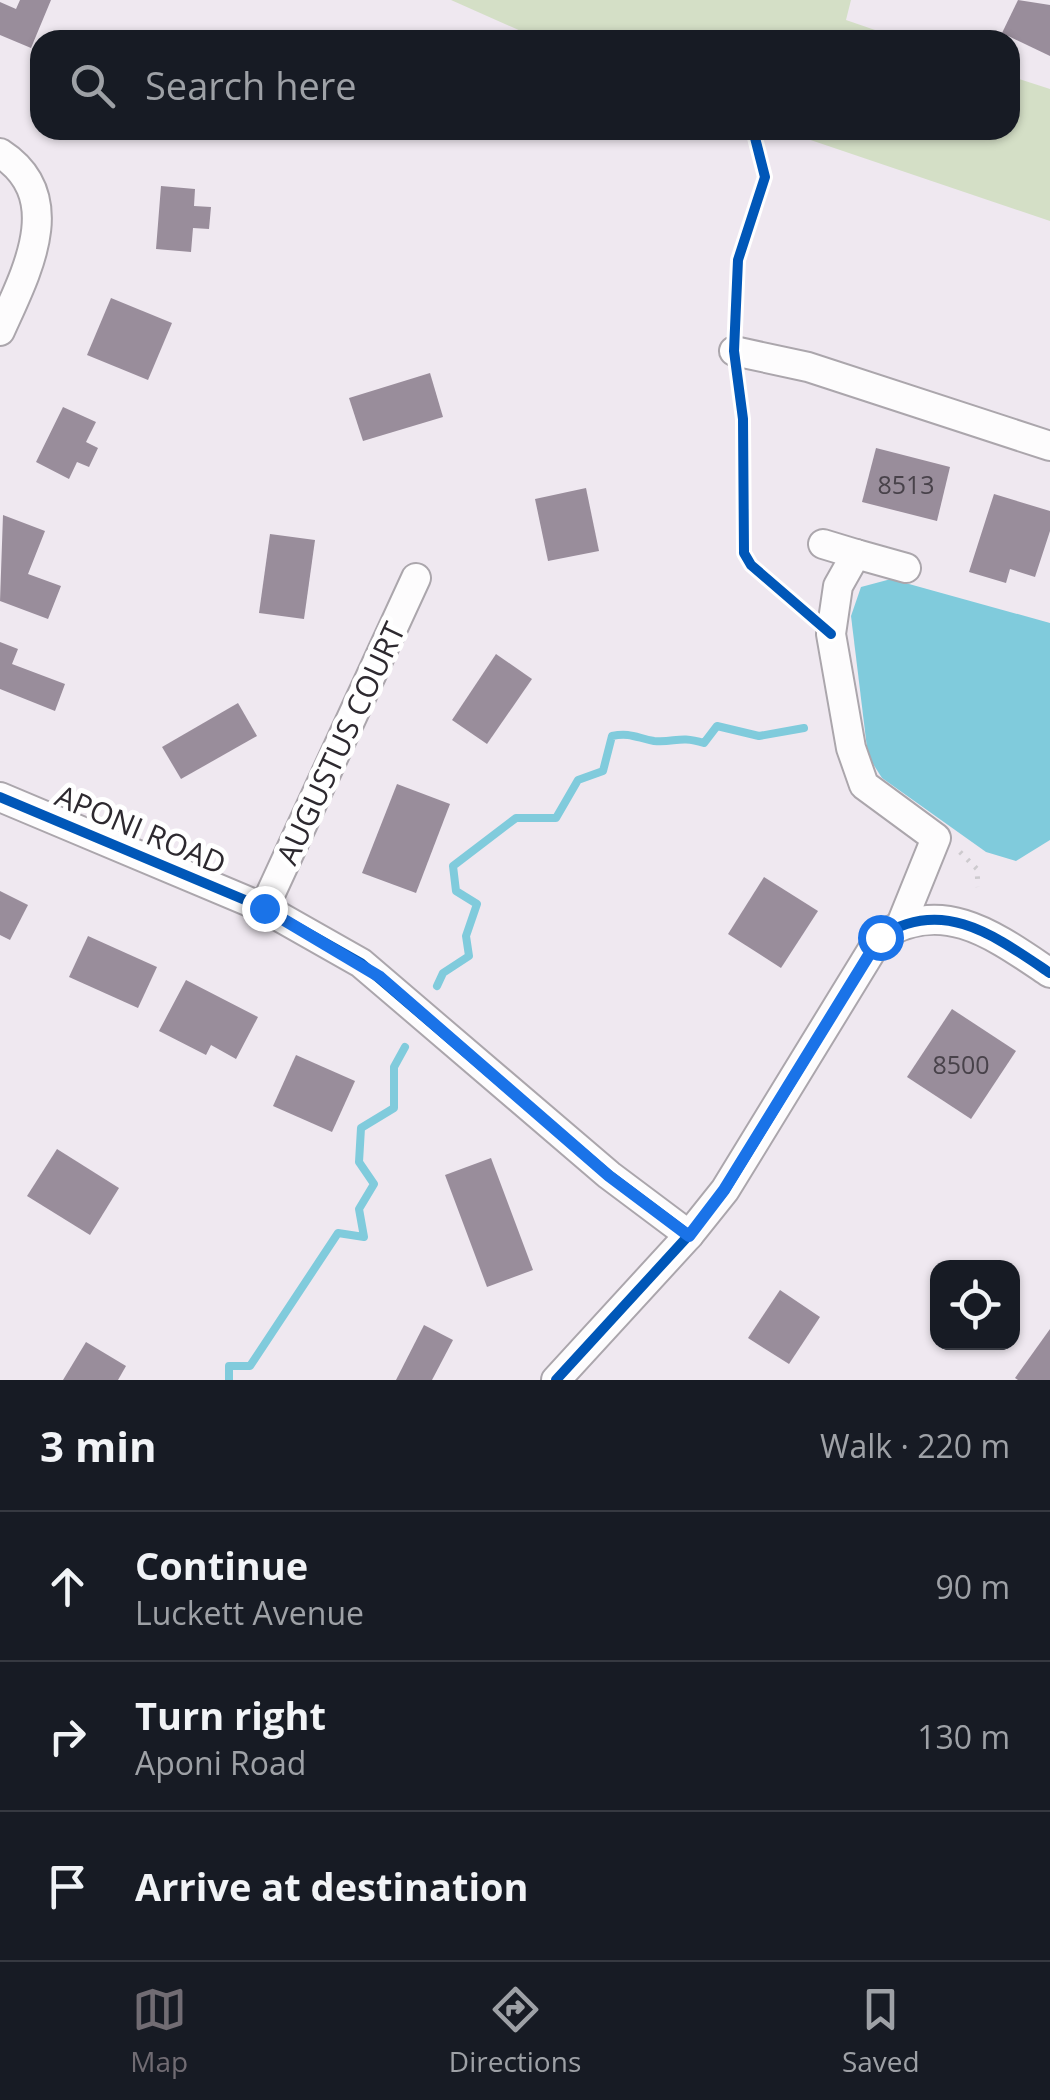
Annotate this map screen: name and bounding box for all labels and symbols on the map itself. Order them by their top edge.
house number: 8513 [877,467,935,501]
street label: AUGUSTUS COURT [266,615,414,871]
street label: APONI ROAD [49,775,233,883]
route end [242,886,288,932]
route start [858,915,904,961]
house number: 8500 [932,1047,990,1081]

